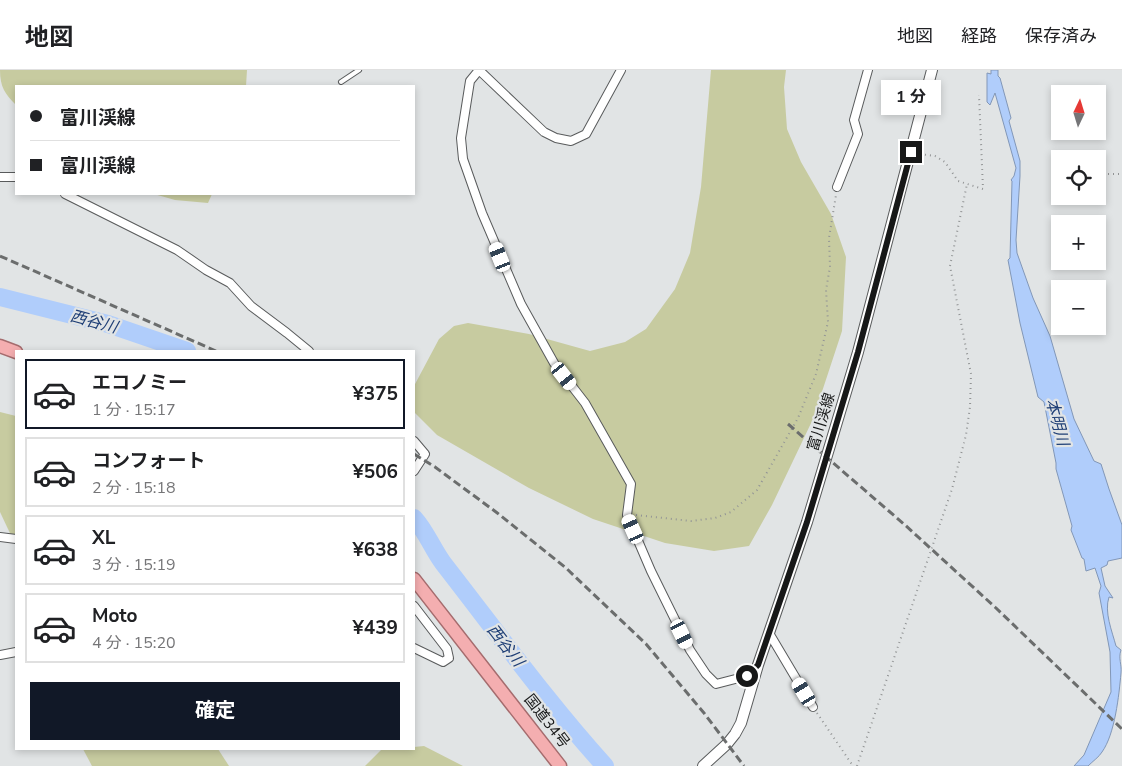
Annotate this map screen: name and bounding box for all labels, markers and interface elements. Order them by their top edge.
text: 地図 [25,21,73,53]
text: 地図 [897,24,933,48]
text: 経路 [961,24,997,48]
text: 保存済み [1025,24,1097,48]
callout: 1 分 [881,79,941,114]
north arrow [1051,85,1106,140]
map controls [1051,85,1106,335]
text: 1 分 [896,86,926,108]
text: 富川渓線 [60,105,136,131]
route end [900,141,922,163]
button: locate [1051,150,1106,205]
text: 富川渓線 [60,153,136,179]
button: + [1051,215,1106,270]
car [487,240,512,274]
button: − [1051,280,1106,335]
water label: 西谷川 [68,305,122,339]
car [548,360,579,392]
text: エコノミー [92,370,187,396]
icon: car [32,372,77,417]
text: ¥375 [352,381,398,407]
street label: 富川渓線 [803,390,839,454]
water label: 本明川 [1040,396,1074,450]
text: 1 分 · 15:17 [92,399,176,421]
text: コンフォート [92,448,205,474]
icon: car [32,450,77,495]
text: ¥506 [352,459,398,485]
text: 2 分 · 15:18 [92,477,176,499]
car [620,512,645,546]
text: XL [92,525,115,551]
icon: car [32,528,77,573]
text: ¥638 [352,537,398,563]
text: 3 分 · 15:19 [92,554,176,576]
text: Moto [92,603,138,629]
icon: car [32,606,77,651]
text: ¥439 [352,615,398,641]
car [668,617,695,651]
water label: 西谷川 [482,620,530,673]
text: 4 分 · 15:20 [92,632,176,654]
route start [736,665,758,687]
car [789,675,818,709]
button: 確定 [30,682,400,740]
street label: 国道34号 [520,690,574,752]

